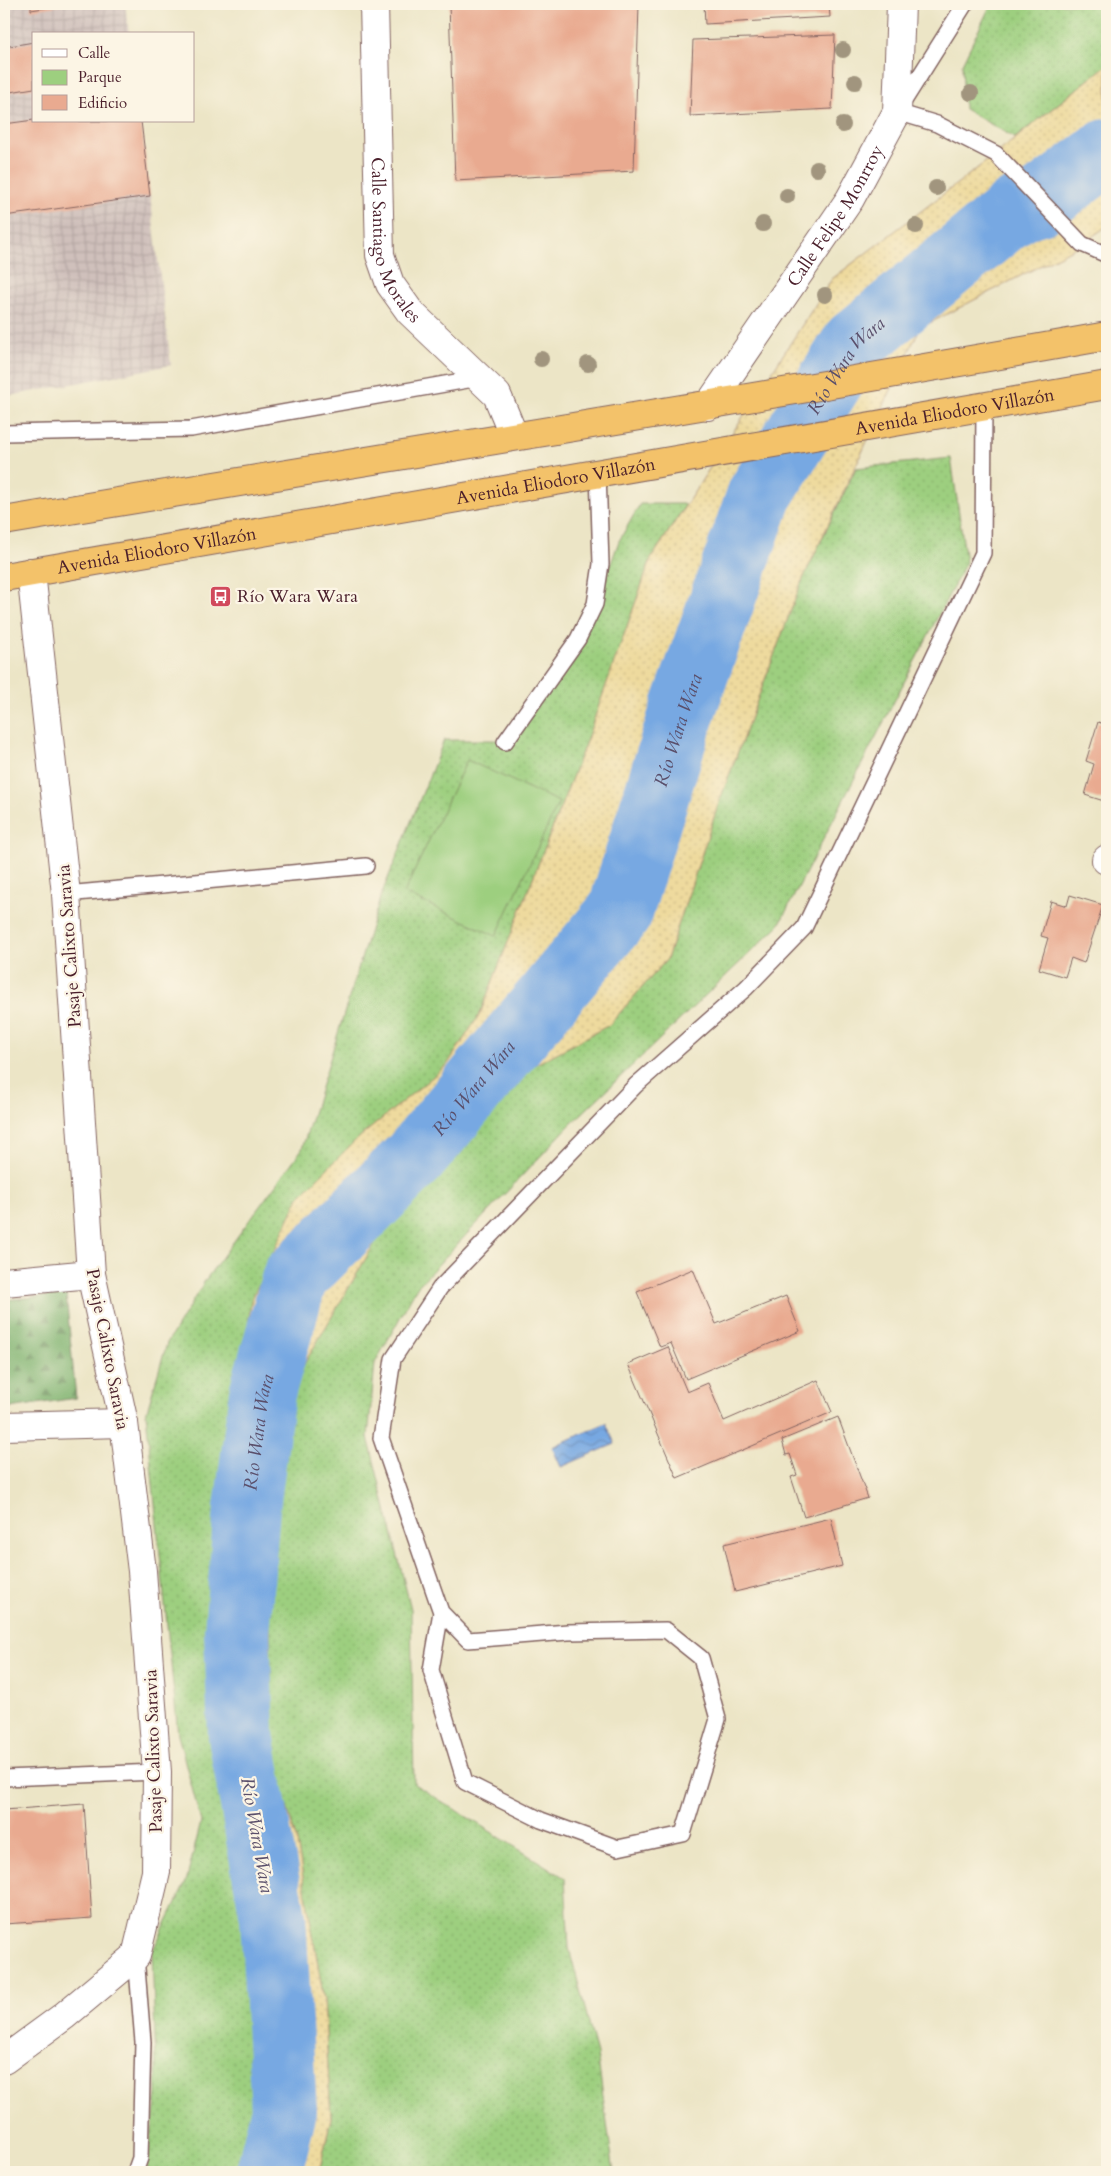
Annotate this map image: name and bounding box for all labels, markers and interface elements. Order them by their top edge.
legend [32,32,195,122]
text: Calle [78,43,111,63]
text: Parque [78,67,122,87]
text: Edificio [78,93,127,113]
street label: Calle Felipe Monrroy [781,140,890,292]
street label: Calle Santiago Morales [365,157,426,329]
water label: Río Wara Wara [801,311,891,420]
street label: Avenida Eliodoro Villazón [853,382,1057,442]
street label: Avenida Eliodoro Villazón [454,452,658,511]
street label: Avenida Eliodoro Villazón [55,521,259,581]
bus stop icon: Río Wara Wara [209,584,233,608]
place label: Río Wara Wara [237,584,358,609]
water label: Río Wara Wara [648,670,709,790]
street label: Pasaje Calixto Saravia [51,863,88,1029]
water label: Río Wara Wara [426,1035,522,1142]
street label: Pasaje Calixto Saravia [80,1266,135,1432]
water label: Río Wara Wara [237,1371,281,1492]
street label: Pasaje Calixto Saravia [138,1668,169,1833]
water label: Río Wara Wara [234,1775,280,1896]

